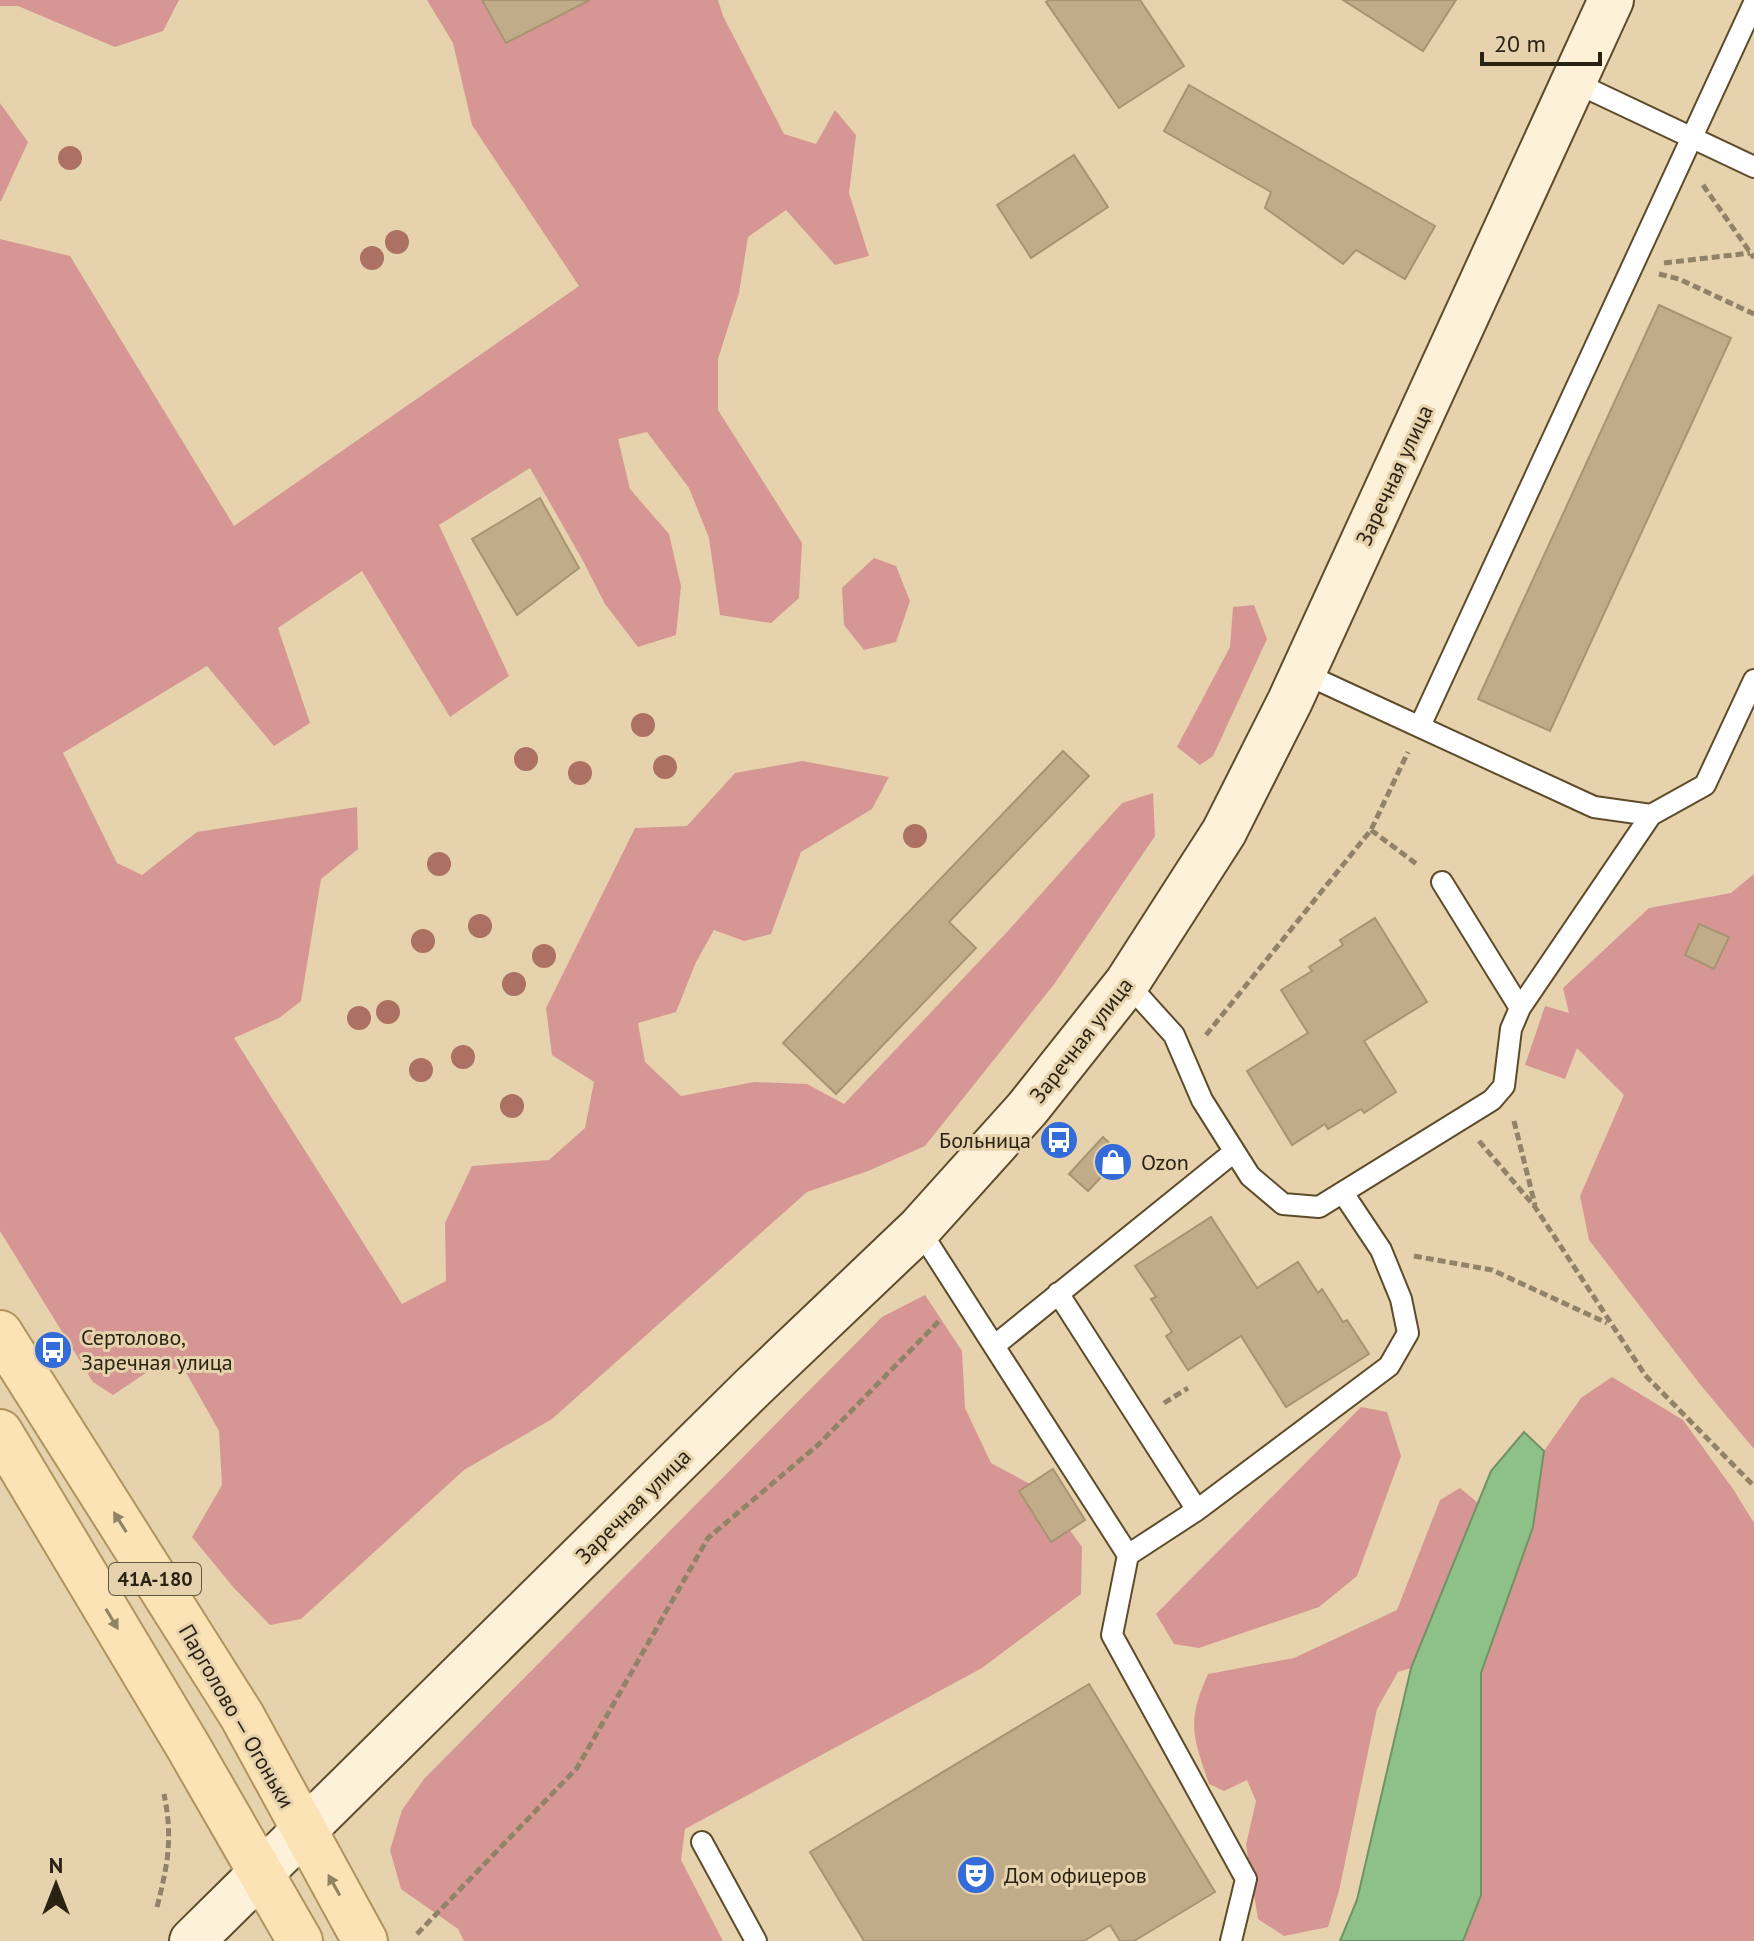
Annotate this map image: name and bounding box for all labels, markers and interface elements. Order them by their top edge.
scale bar [1482,16,1600,66]
text: 20 m [1494,28,1546,59]
street label: Заречная улица [1349,400,1439,550]
street label: Заречная улица [1023,972,1139,1108]
bus stop icon: Больница [1038,1119,1080,1161]
place label: Больница [939,1126,1031,1154]
shop icon: Ozon [1092,1141,1134,1183]
place label: Ozon [1141,1148,1189,1176]
place label: Сертолово, Заречная улица [81,1323,233,1376]
bus stop icon: Сертолово, Заречная улица [32,1329,74,1371]
street label: Заречная улица [569,1442,697,1570]
one-way arrow [113,1511,127,1533]
road number: 41А-180 [109,1563,201,1595]
one-way arrow [104,1608,118,1630]
street label: Парголово — Огоньки [173,1619,301,1813]
north arrow [16,1845,96,1925]
text: N [49,1851,63,1879]
theatre icon: Дом офицеров [955,1854,997,1896]
place label: Дом офицеров [1004,1861,1147,1889]
one-way arrow [328,1874,342,1896]

